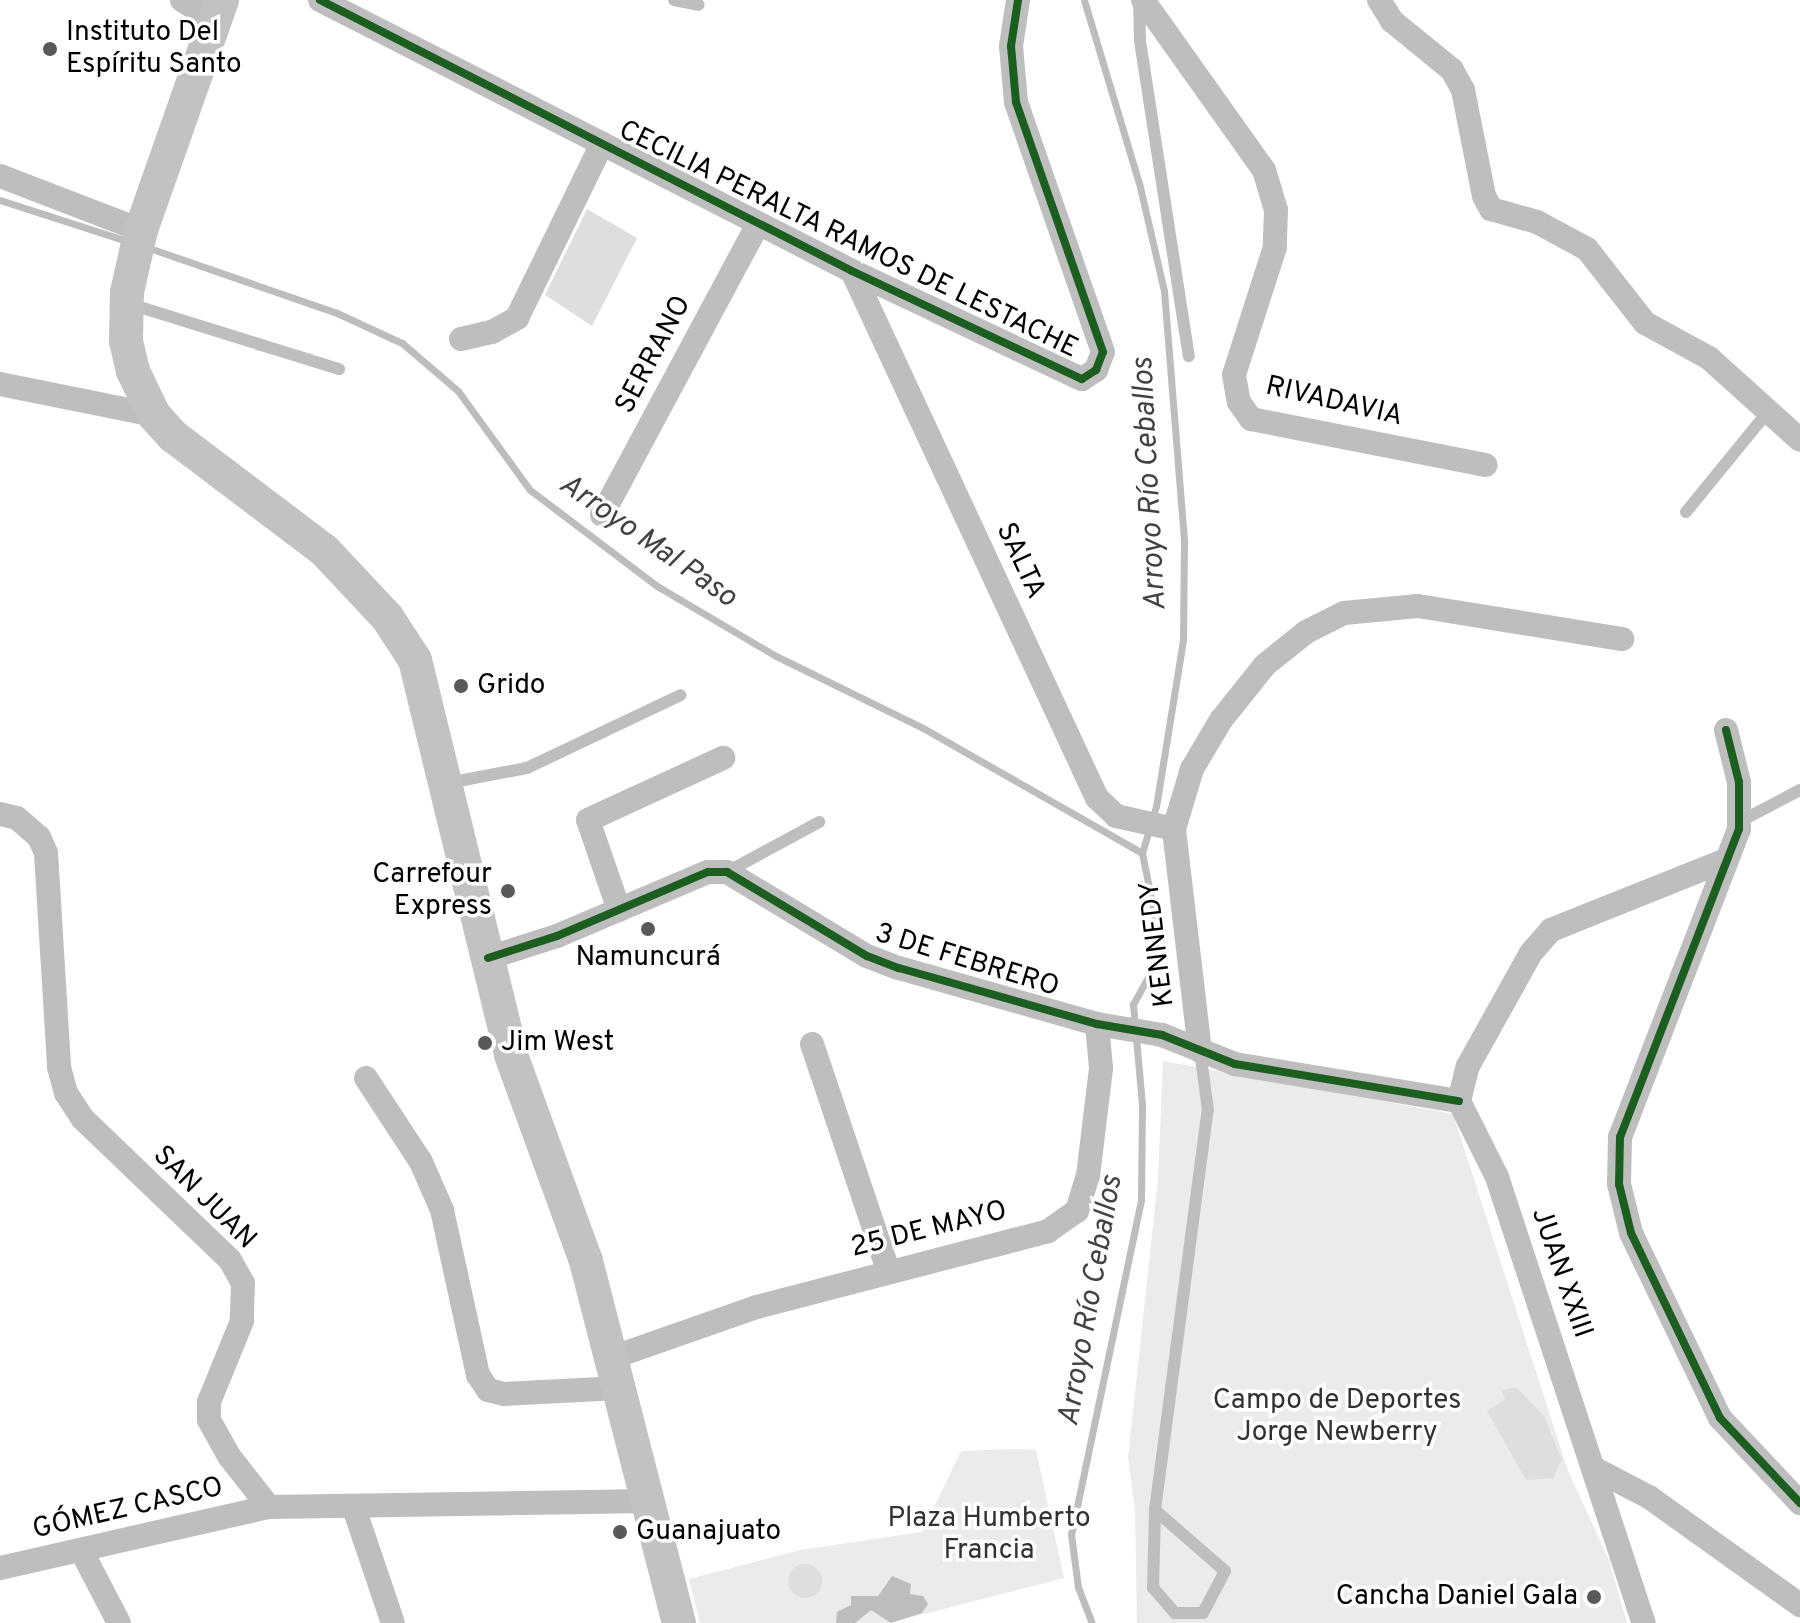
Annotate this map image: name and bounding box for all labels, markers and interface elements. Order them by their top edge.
place label: Instituto Del Espíritu Santo [66,16,242,82]
marker: Instituto Del Espíritu Santo [41,40,59,58]
street label: CECILIA PERALTA RAMOS DE LESTACHE [612,113,1084,367]
street label: SERRANO [609,290,699,420]
water label: Arroyo Río Ceballos [1126,356,1176,612]
street label: RIVADAVIA [1262,370,1406,434]
water label: Arroyo Mal Paso [551,467,743,617]
street label: SALTA [988,518,1052,604]
place label: Grido [477,669,545,703]
marker: Grido [452,677,470,695]
place label: Carrefour Express [372,858,492,924]
street label: KENNEDY [1134,879,1182,1009]
marker: Carrefour Express [499,882,517,900]
street label: 3 DE FEBRERO [871,917,1063,1005]
marker: Namuncurá [639,920,657,938]
place label: Namuncurá [575,941,721,975]
place label: Jim West [501,1026,615,1060]
marker: Jim West [476,1034,494,1052]
street label: SAN JUAN [145,1139,263,1257]
water label: Arroyo Río Ceballos [1052,1173,1132,1429]
street label: 25 DE MAYO [847,1194,1011,1266]
street label: JUAN XXIII [1523,1204,1599,1342]
park label: Campo de Deportes Jorge Newberry [1213,1384,1461,1450]
street label: GÓMEZ CASCO [30,1471,226,1547]
park label: Plaza Humberto Francia [887,1502,1091,1568]
place label: Guanajuato [636,1515,781,1549]
marker: Guanajuato [611,1523,629,1541]
place label: Cancha Daniel Gala [1336,1580,1578,1614]
marker: Cancha Daniel Gala [1585,1588,1603,1606]

